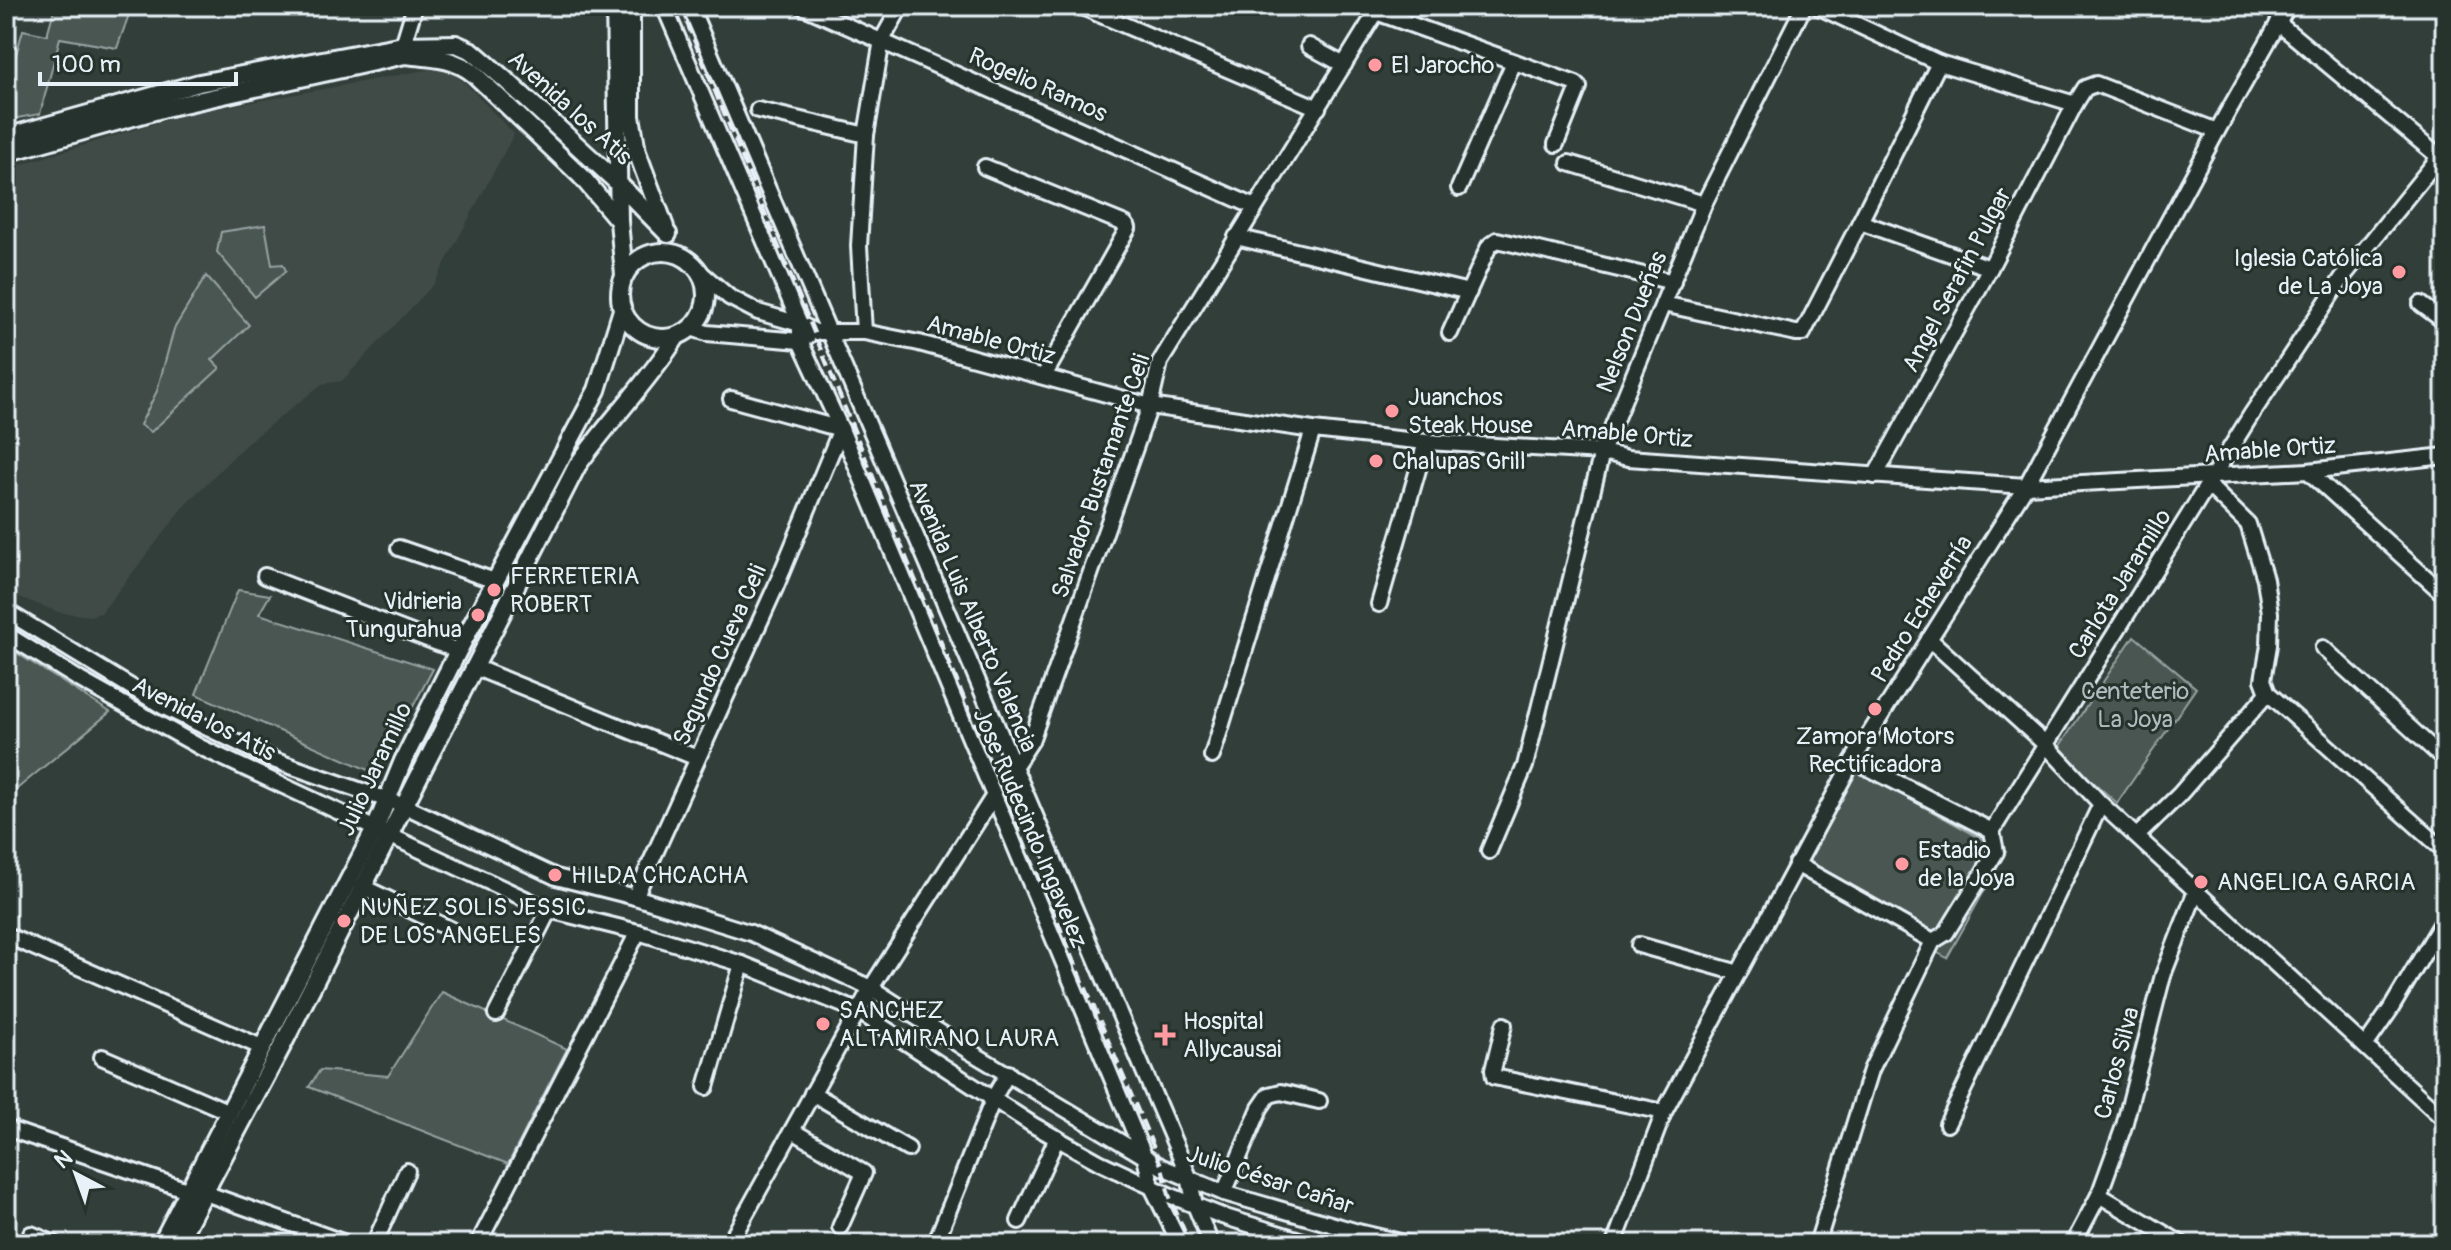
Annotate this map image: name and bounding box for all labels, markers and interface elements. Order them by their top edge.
scale bar [40,36,236,86]
street label: Rogelio Ramos [964,41,1112,129]
street label: Avenida los Atis [502,45,638,172]
text: 100 m [52,50,121,79]
place label: El Jarocho [1391,51,1494,80]
marker: El Jarocho [1366,56,1384,74]
street label: Angel Serafin Pulgar [1896,182,2018,377]
place label: Iglesia Católica de La Joya [2234,244,2383,301]
street label: Nelson Dueñas [1590,247,1674,397]
marker: Iglesia Católica de La Joya [2390,263,2408,281]
street label: Amable Ortiz [923,309,1059,371]
street label: Salvador Bustamante Celi [1046,350,1156,602]
place label: Juanchos Steak House [1408,383,1533,440]
marker: Juanchos Steak House [1383,402,1401,420]
street label: Amable Ortiz [1560,414,1694,454]
street label: Amable Ortiz [2203,431,2337,469]
place label: Chalupas Grill [1392,447,1526,476]
marker: Chalupas Grill [1367,452,1385,470]
street label: Avenida Luis Alberto Valencia [902,475,1044,757]
street label: Carlota Jaramillo [2062,504,2178,664]
street label: Pedro Echeverría [1865,530,1979,688]
street label: Segundo Cueva Celi [667,560,773,750]
place label: FERRETERIA ROBERT [510,562,639,619]
marker: FERRETERIA ROBERT [485,581,503,599]
place label: Vidrieria Tungurahua [345,587,462,644]
marker: Vidrieria Tungurahua [469,606,487,624]
street label: Avenida los Atis [127,670,281,768]
park label: Centeterio La Joya [2081,677,2189,734]
street label: Julio Jaramillo [331,698,419,840]
marker: Zamora Motors Rectificadora [1866,700,1884,718]
street label: Jose Rudecindo Ingavelez [966,704,1094,952]
place label: Zamora Motors Rectificadora [1796,722,1955,779]
place label: Estadio de la Joya [1918,836,2015,893]
marker: Estadio de la Joya [1893,855,1911,873]
place label: HILDA CHCACHA [571,861,748,890]
marker: HILDA CHCACHA [546,866,564,884]
place label: ANGELICA GARCIA [2217,868,2416,897]
marker: ANGELICA GARCIA [2192,873,2210,891]
place label: NUÑEZ SOLIS JESSIC DE LOS ANGELES [360,893,586,950]
marker: NUÑEZ SOLIS JESSIC DE LOS ANGELES [335,912,353,930]
place label: SANCHEZ ALTAMIRANO LAURA [839,996,1059,1053]
street label: Carlos Silva [2088,1004,2146,1122]
place label: Hospital Allycausai [1183,1007,1281,1064]
marker: SANCHEZ ALTAMIRANO LAURA [814,1015,832,1033]
marker: Hospital Allycausai [1154,1024,1176,1046]
north arrow [36,1134,116,1214]
street label: Julio César Cañar [1183,1139,1358,1221]
text: N [49,1144,78,1175]

